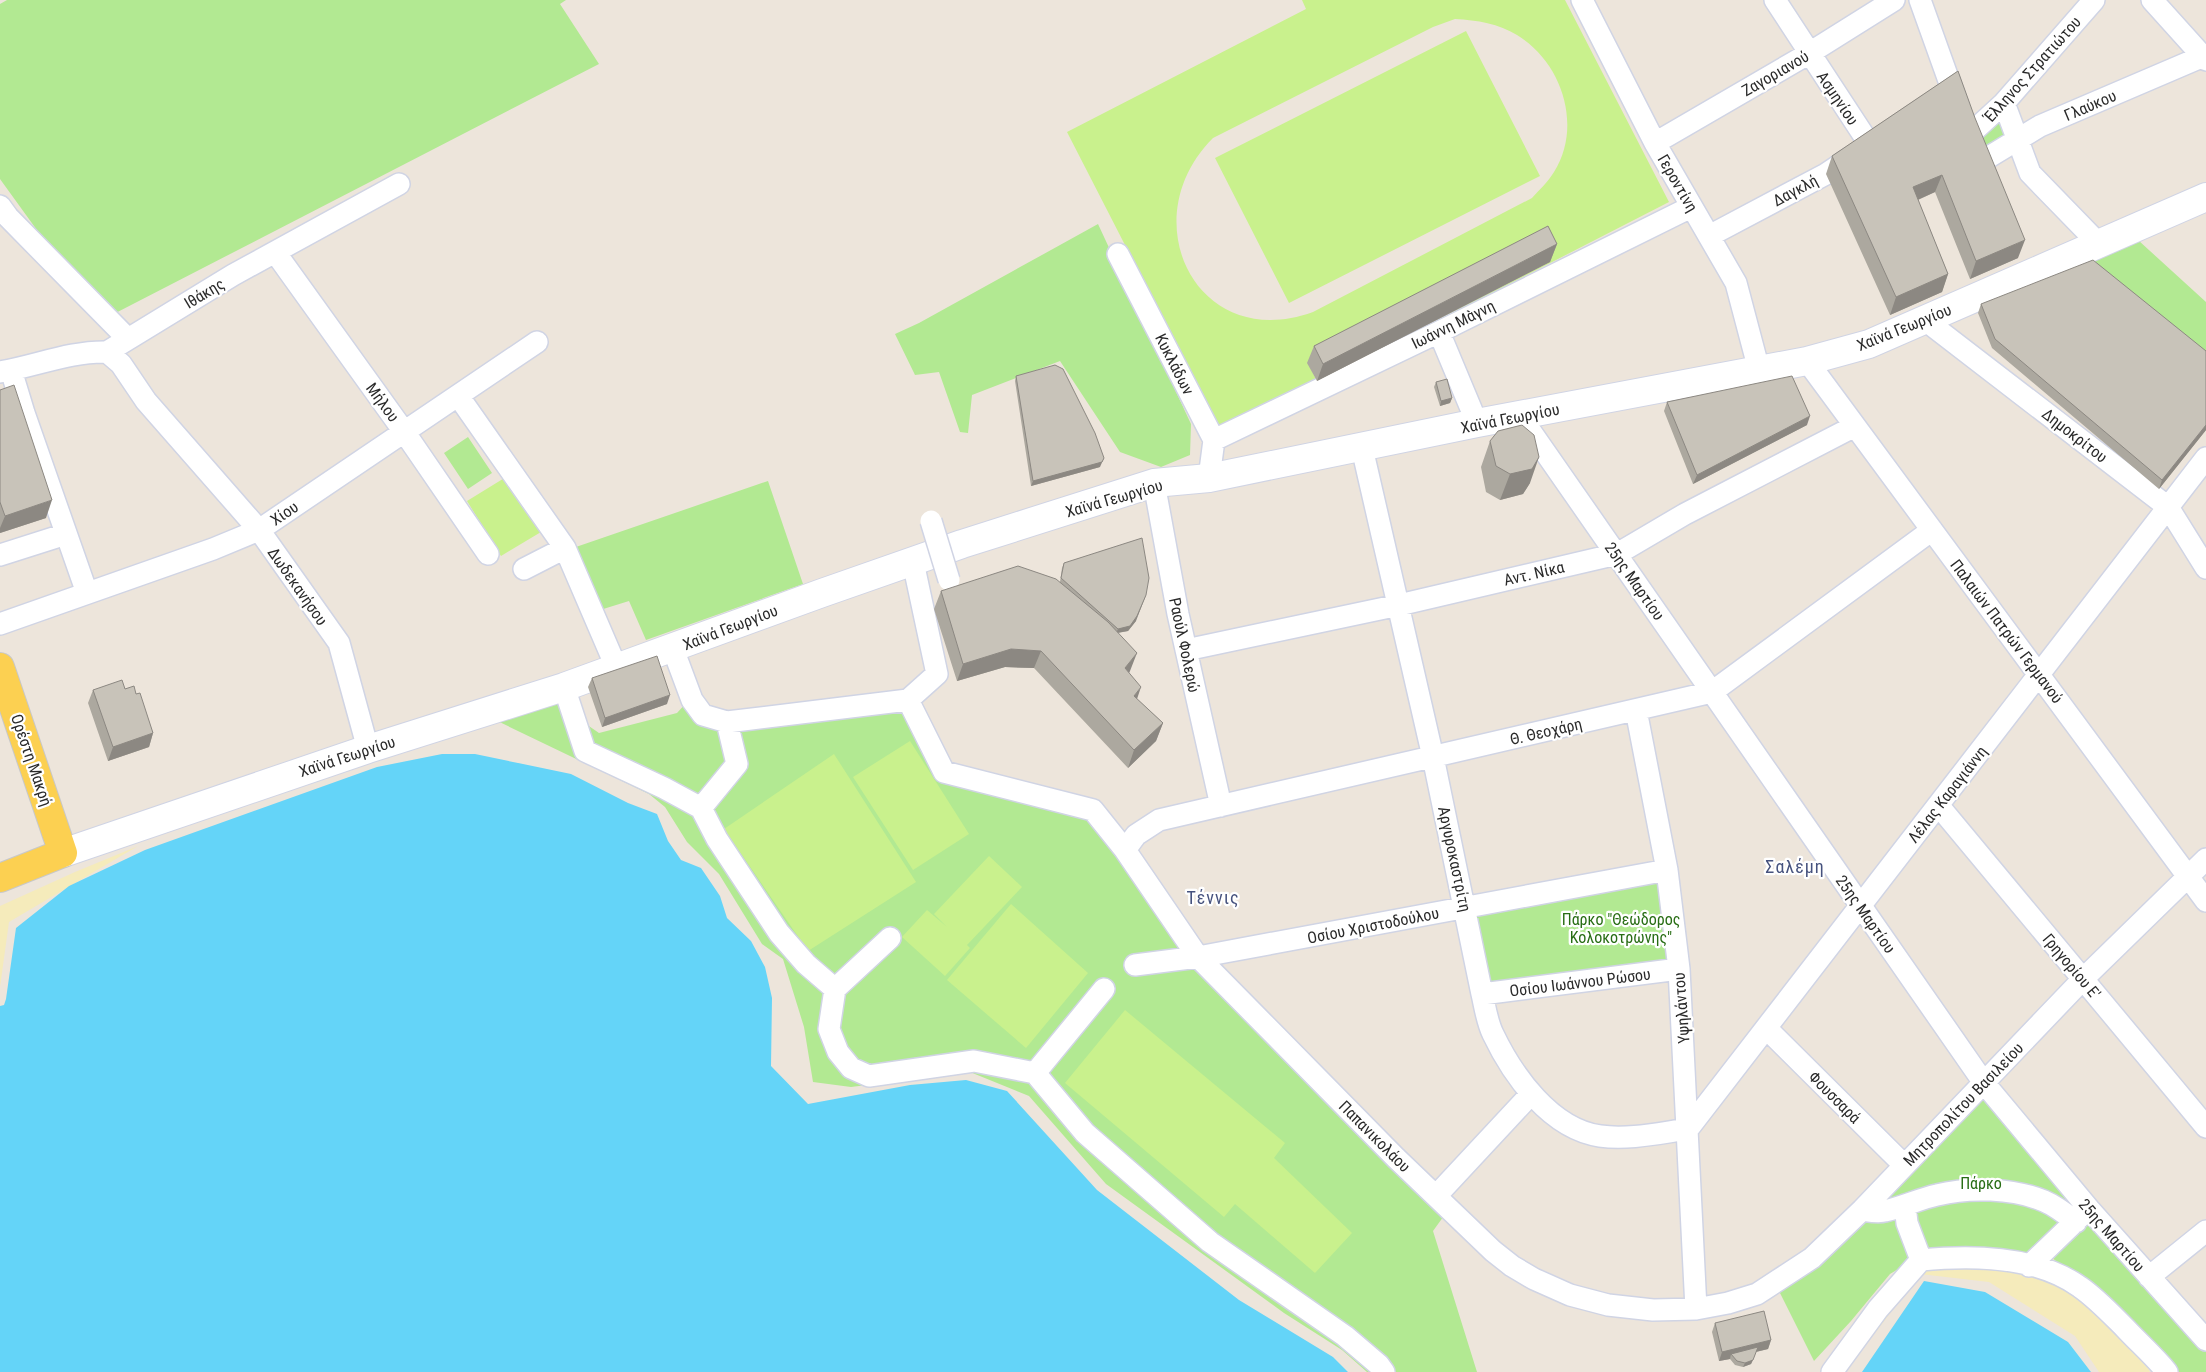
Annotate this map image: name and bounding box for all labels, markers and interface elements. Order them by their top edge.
street label: Έλληνος Στρατιώτου [1979,12,2085,127]
street label: Ζαγοριανού [1738,47,1812,100]
street label: Ασμηνίου [1813,68,1862,129]
street label: Γλαύκου [2061,86,2119,125]
street label: Γεροντίνη [1654,151,1702,215]
street label: Δαγκλή [1769,171,1821,210]
street label: Ιθάκης [181,274,228,313]
street label: Ιωάννη Μὰγνη [1408,296,1498,353]
street label: Χαϊνά Γεωργίου [1854,300,1954,355]
street label: Κυκλάδων [1151,331,1198,398]
street label: Μήλου [362,379,403,426]
street label: Χαϊνά Γεωργίου [1459,400,1561,437]
street label: Δημοκρίτου [2038,404,2111,467]
street label: Χαϊνά Γεωργίου [1063,476,1165,521]
street label: Χίου [267,497,302,529]
street label: 25ης Μαρτίου [1601,539,1668,624]
street label: Δωδεκανήσου [264,544,331,629]
street label: Παλαιών Πατρών Γερμανού [1946,556,2067,707]
street label: Αντ. Νίκα [1502,557,1566,590]
street label: Ραούλ Φολερώ [1165,596,1204,694]
street label: Χαϊνά Γεωργίου [680,601,780,654]
street label: Ορέστη Μακρή [7,712,56,809]
street label: Θ. Θεοχάρη [1508,714,1584,749]
street label: Χαϊνά Γεωργίου [297,732,398,781]
street label: Λέλας Καραγιάννη [1904,742,1991,846]
street label: Αργυροκαστρίτη [1434,805,1475,914]
district label: Σαλέμη [1765,856,1825,877]
street label: 25ης Μαρτίου [1832,872,1899,957]
district label: Τέννις [1186,887,1240,908]
street label: Οσίου Χριστοδούλου [1306,903,1441,948]
park label: Πάρκο "Θεώδορος Κολοκοτρώνης" [1562,910,1680,947]
street label: Γρηγορίου Ε' [2039,930,2104,1003]
street label: Οσίου Ιωάννου Ρώσου [1508,964,1652,1001]
street label: Υψηλάντου [1670,972,1693,1044]
street label: Μητροπολίτου Βασιλείου [1899,1039,2027,1170]
street label: Φουσσαρά [1805,1067,1865,1127]
street label: Παπανικολάου [1335,1097,1414,1176]
park label: Πάρκο [1960,1174,2002,1193]
street label: 25ης Μαρτίου [2075,1195,2149,1276]

